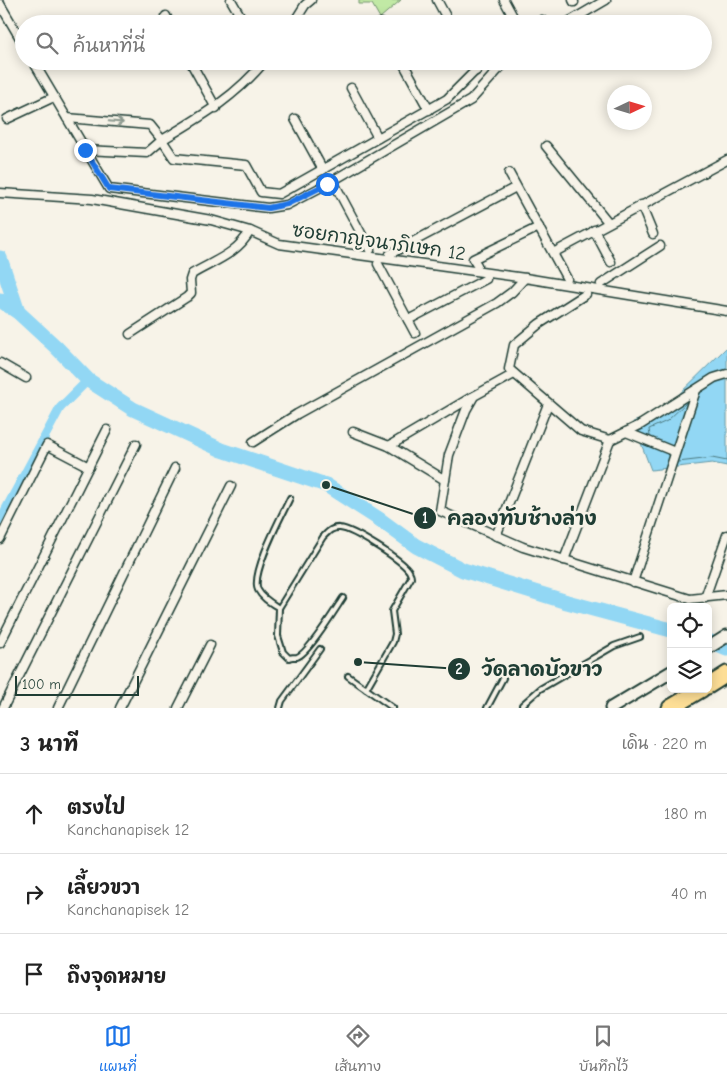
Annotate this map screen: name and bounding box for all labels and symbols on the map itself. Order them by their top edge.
north arrow [607,85,652,130]
one-way arrow [107,117,123,127]
route end [74,139,97,162]
route start [316,173,339,196]
street label: ซอยกาญจนาภิเษก 12 [291,219,467,265]
callout: คลองทับช้างล่าง [412,500,607,535]
text: คลองทับช้างล่าง [447,505,597,530]
text: 1 [422,509,428,527]
callout: วัดลาดบัวขาว [447,652,612,687]
text: วัดลาดบัวขาว [482,657,602,681]
text: 2 [455,660,463,678]
scale bar [15,673,139,696]

